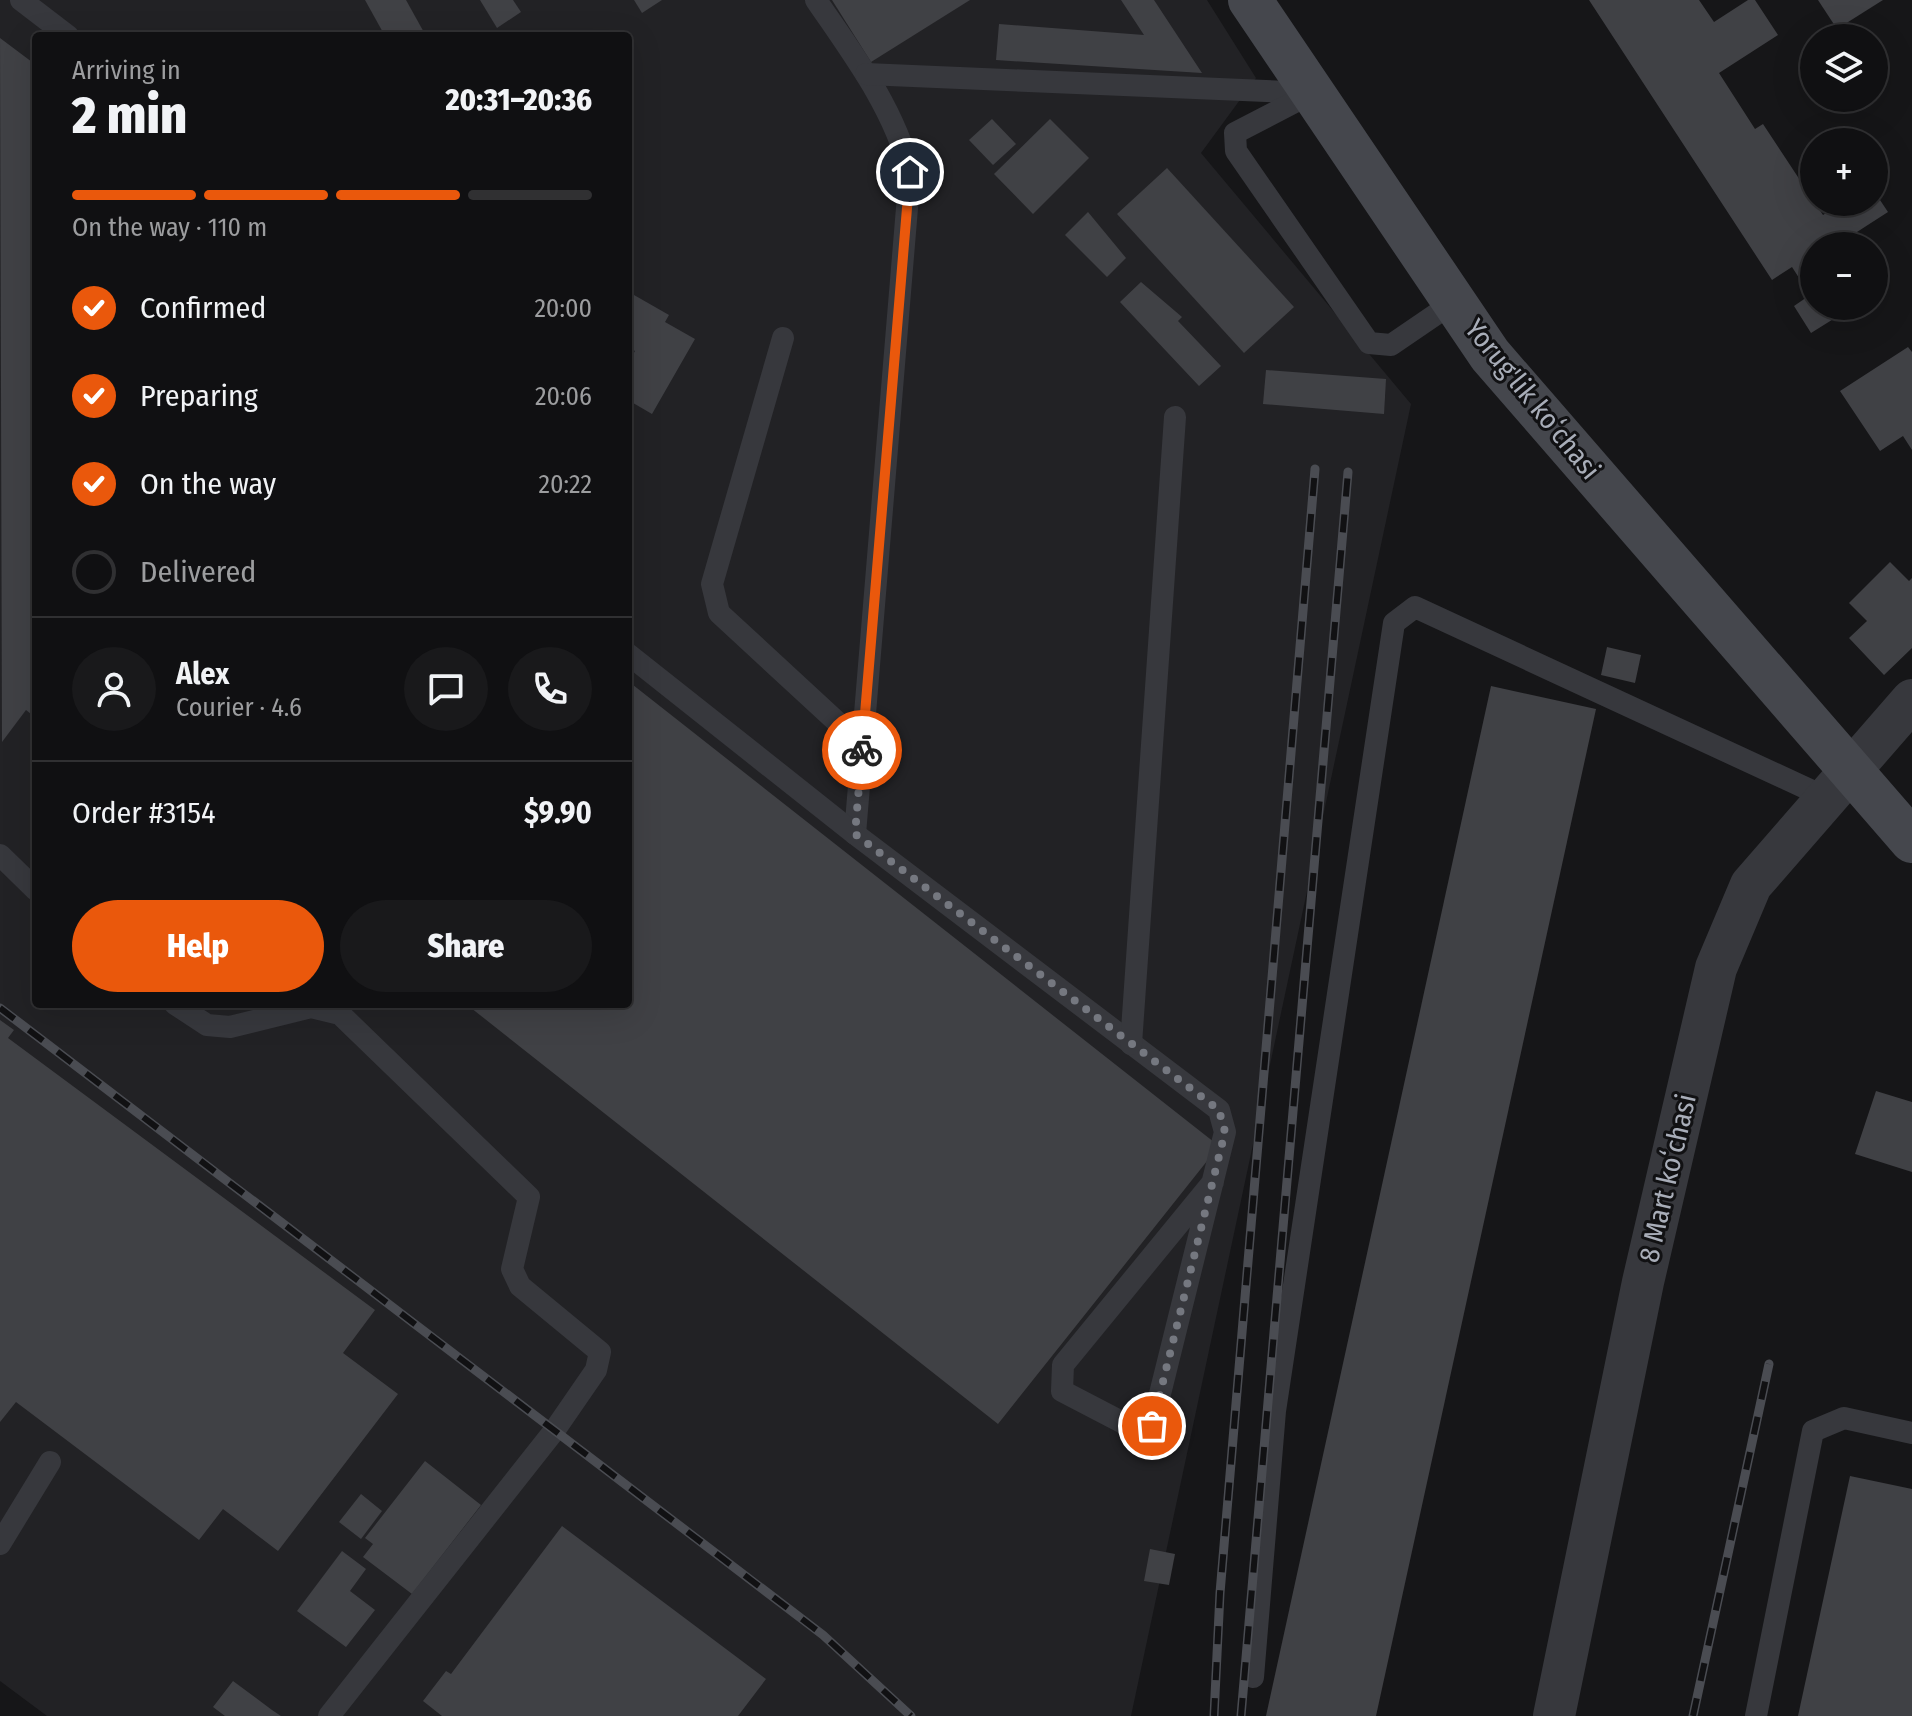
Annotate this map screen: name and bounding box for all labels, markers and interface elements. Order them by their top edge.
map controls [1800,24,1888,320]
button: layers [1800,24,1888,112]
text: Arriving in [72,55,181,86]
text: 20:31–20:36 [445,82,592,118]
text: 2 min [72,84,187,147]
button: + [1800,128,1888,216]
pin [876,138,944,206]
icon: home [888,150,932,194]
text: On the way · 110 m [72,212,267,243]
button: − [1800,232,1888,320]
icon: check [72,286,116,330]
text: Confirmed [140,290,266,326]
text: 20:00 [534,293,592,324]
street label: Yorug'lik koʻchasi [1458,313,1607,486]
icon: check [72,374,116,418]
text: Preparing [140,378,258,414]
text: 20:06 [535,381,592,412]
icon: check [72,462,116,506]
text: On the way [140,466,276,502]
text: 20:22 [539,469,592,500]
text: Delivered [140,554,256,590]
button: person [72,647,156,731]
button: chat [404,647,488,731]
button: phone [508,647,592,731]
text: Alex [176,656,229,692]
text: Courier · 4.6 [176,692,302,723]
courier [822,710,902,790]
icon: bike [840,728,884,772]
text: Order #3154 [72,795,216,831]
text: $9.90 [524,795,592,831]
button: Help [72,900,324,992]
button: Share [340,900,592,992]
street label: 8 Mart koʻchasi [1632,1091,1703,1265]
pin [1118,1392,1186,1460]
icon: bag [1130,1404,1174,1448]

